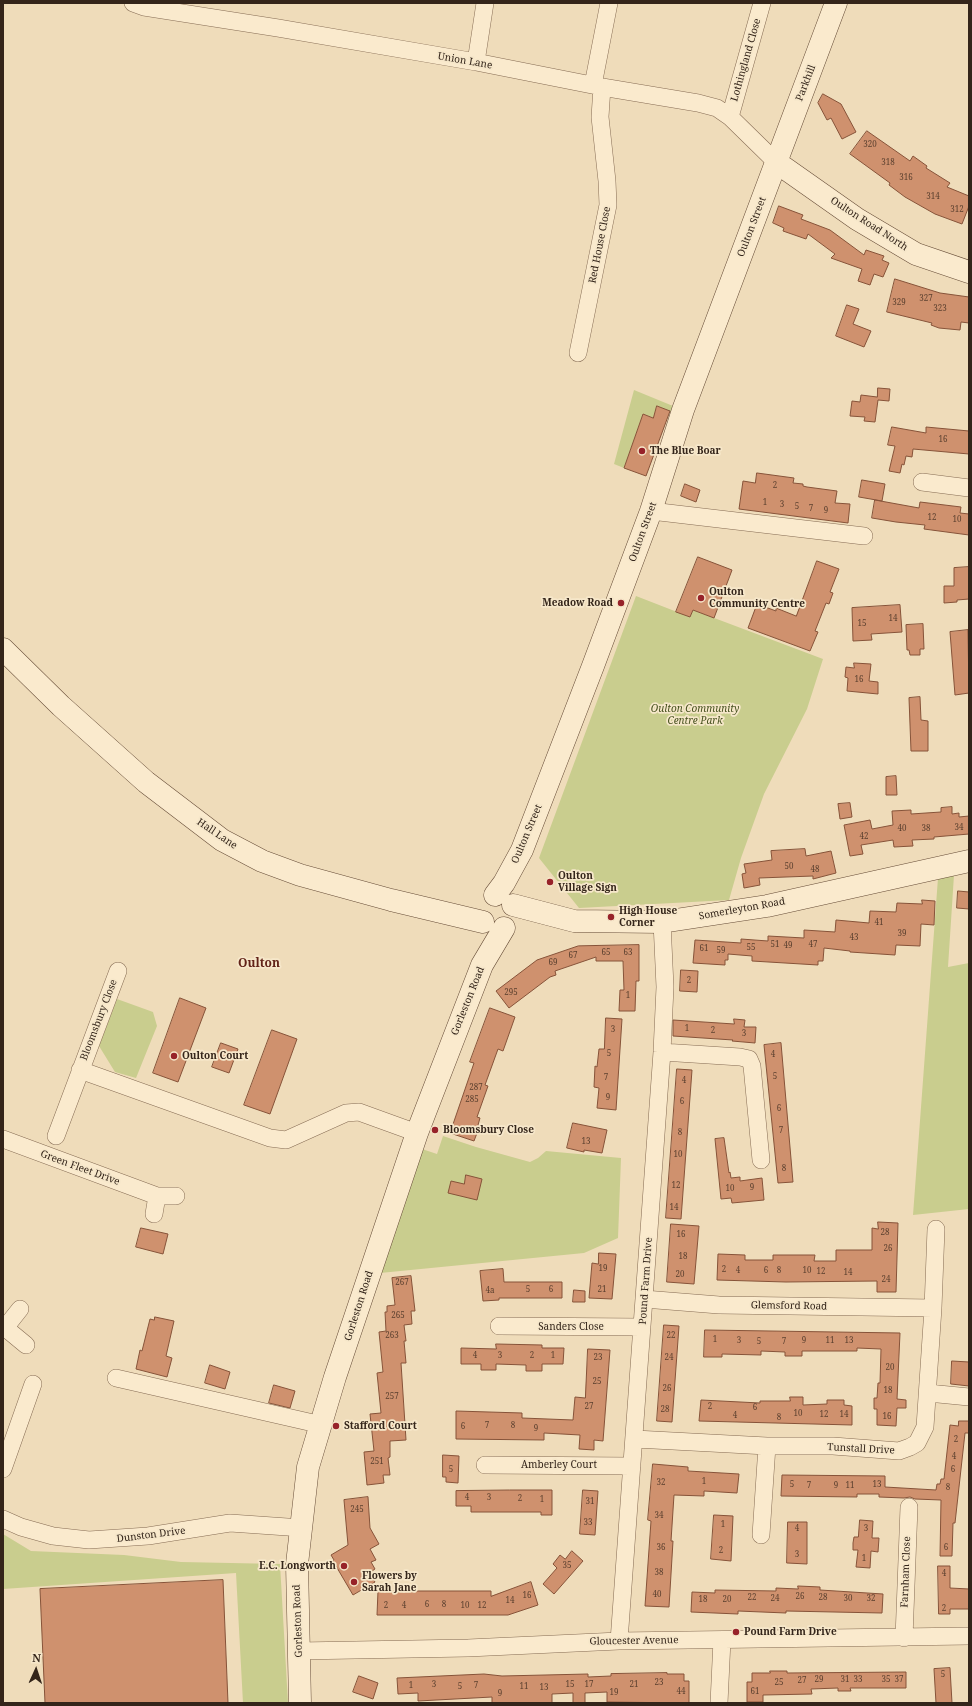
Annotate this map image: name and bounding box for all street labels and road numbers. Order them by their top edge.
street label: Lothingland Close [728,17,764,103]
street label: Union Lane [437,50,493,72]
street label: Parkhill [794,63,818,103]
street label: Oulton Road North [828,194,910,254]
street label: Oulton Street [735,195,769,259]
street label: Red House Close [587,206,613,284]
street label: Oulton Street [627,500,659,564]
street label: Oulton Street [509,803,545,865]
street label: Hall Lane [195,816,239,852]
street label: Somerleyton Road [698,896,786,922]
street label: Gorleston Road [449,965,487,1037]
street label: Bloomsbury Close [78,978,120,1062]
street label: Green Fleet Drive [39,1148,121,1188]
street label: Pound Farm Drive [637,1237,655,1325]
street label: Gorleston Road [342,1269,376,1343]
street label: Glemsford Road [751,1299,827,1313]
street label: Sanders Close [538,1321,604,1333]
street label: Tunstall Drive [827,1441,895,1457]
street label: Amberley Court [521,1459,597,1471]
street label: Dunston Drive [116,1525,186,1545]
street label: Farnham Close [899,1536,913,1608]
street label: Gorleston Road [291,1584,305,1658]
street label: Gloucester Avenue [589,1634,679,1648]

